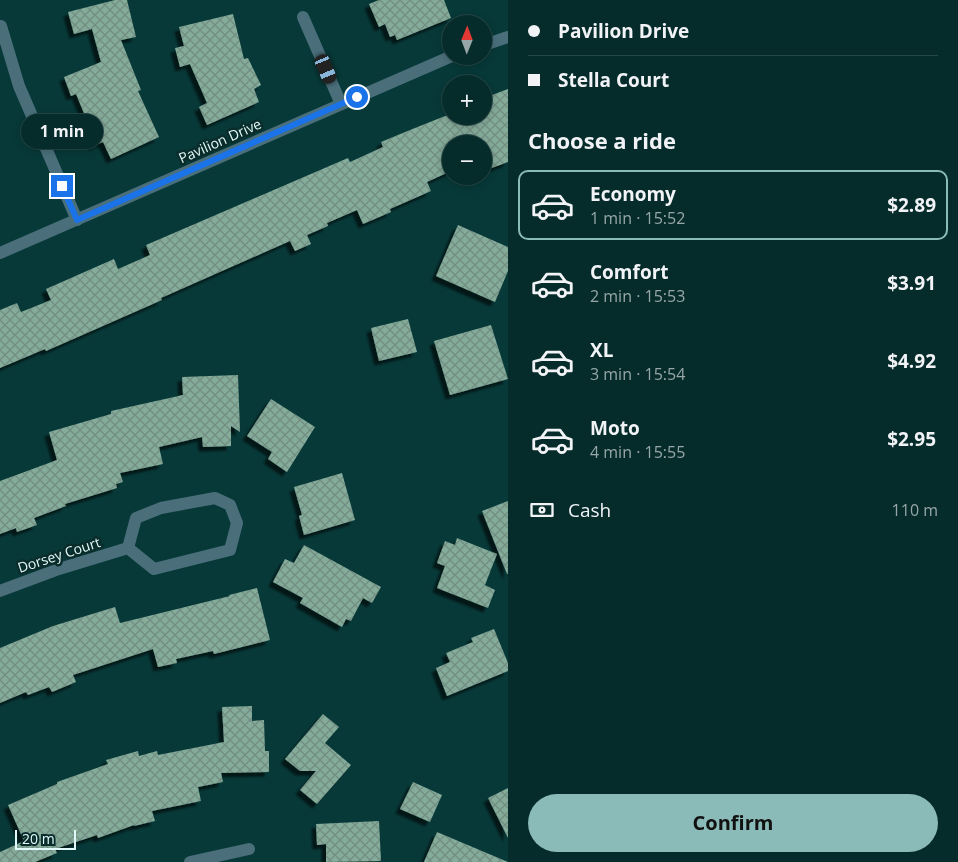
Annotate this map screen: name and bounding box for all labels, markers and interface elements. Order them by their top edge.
north arrow [442,15,492,65]
map controls [442,15,492,185]
text: Pavilion Drive [558,18,689,44]
car [313,52,338,86]
text: Stella Court [558,67,669,93]
button: + [442,75,492,125]
route start [346,86,368,108]
callout: 1 min [21,114,103,148]
street label: Pavilion Drive [175,114,264,167]
text: 1 min [40,120,84,142]
text: Choose a ride [528,125,676,155]
button: − [442,135,492,185]
route end [51,175,73,197]
text: Economy [590,181,676,207]
icon: car [530,183,575,228]
text: $2.89 [887,192,936,218]
text: 1 min · 15:52 [590,207,685,229]
text: Comfort [590,259,669,285]
icon: car [530,261,575,306]
text: $3.91 [887,270,936,296]
text: 2 min · 15:53 [590,285,685,307]
text: XL [590,337,613,363]
icon: car [530,339,575,384]
text: $4.92 [887,348,936,374]
text: 3 min · 15:54 [590,363,685,385]
text: Moto [590,415,640,441]
icon: car [530,417,575,462]
text: $2.95 [887,426,936,452]
text: 4 min · 15:55 [590,441,685,463]
icon: cash [528,496,556,524]
text: Cash [568,497,611,523]
text: 110 m [892,499,938,521]
street label: Dorsey Court [15,532,103,577]
button: Confirm [528,794,938,852]
scale bar [15,827,76,850]
text: 20 m [22,829,55,848]

